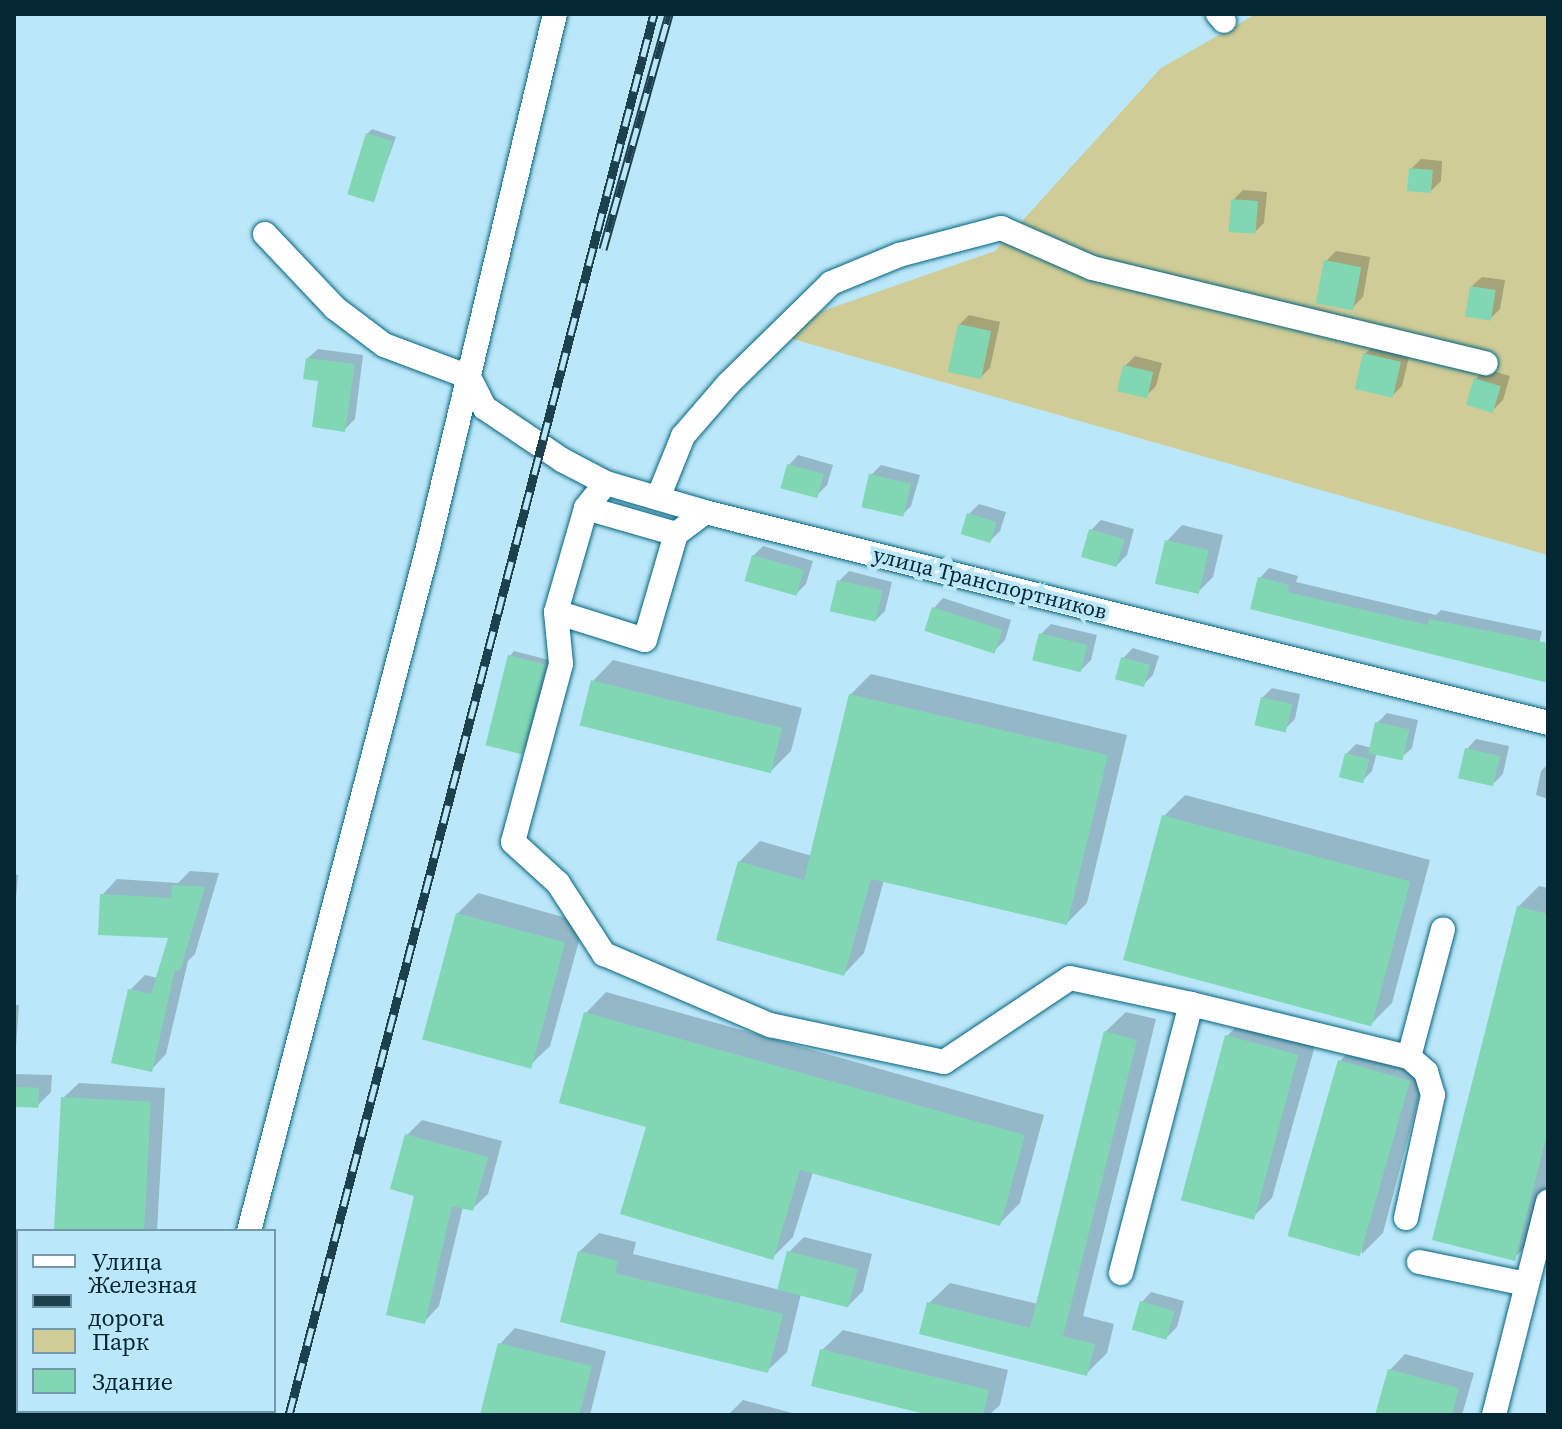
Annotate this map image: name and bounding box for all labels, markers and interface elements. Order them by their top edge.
street label: улица Транспортников [870,541,1110,625]
legend [16,1229,276,1413]
text: Улица [92,1245,162,1278]
text: Железная дорога [88,1268,197,1334]
text: Парк [92,1325,149,1358]
text: Здание [92,1365,173,1398]

